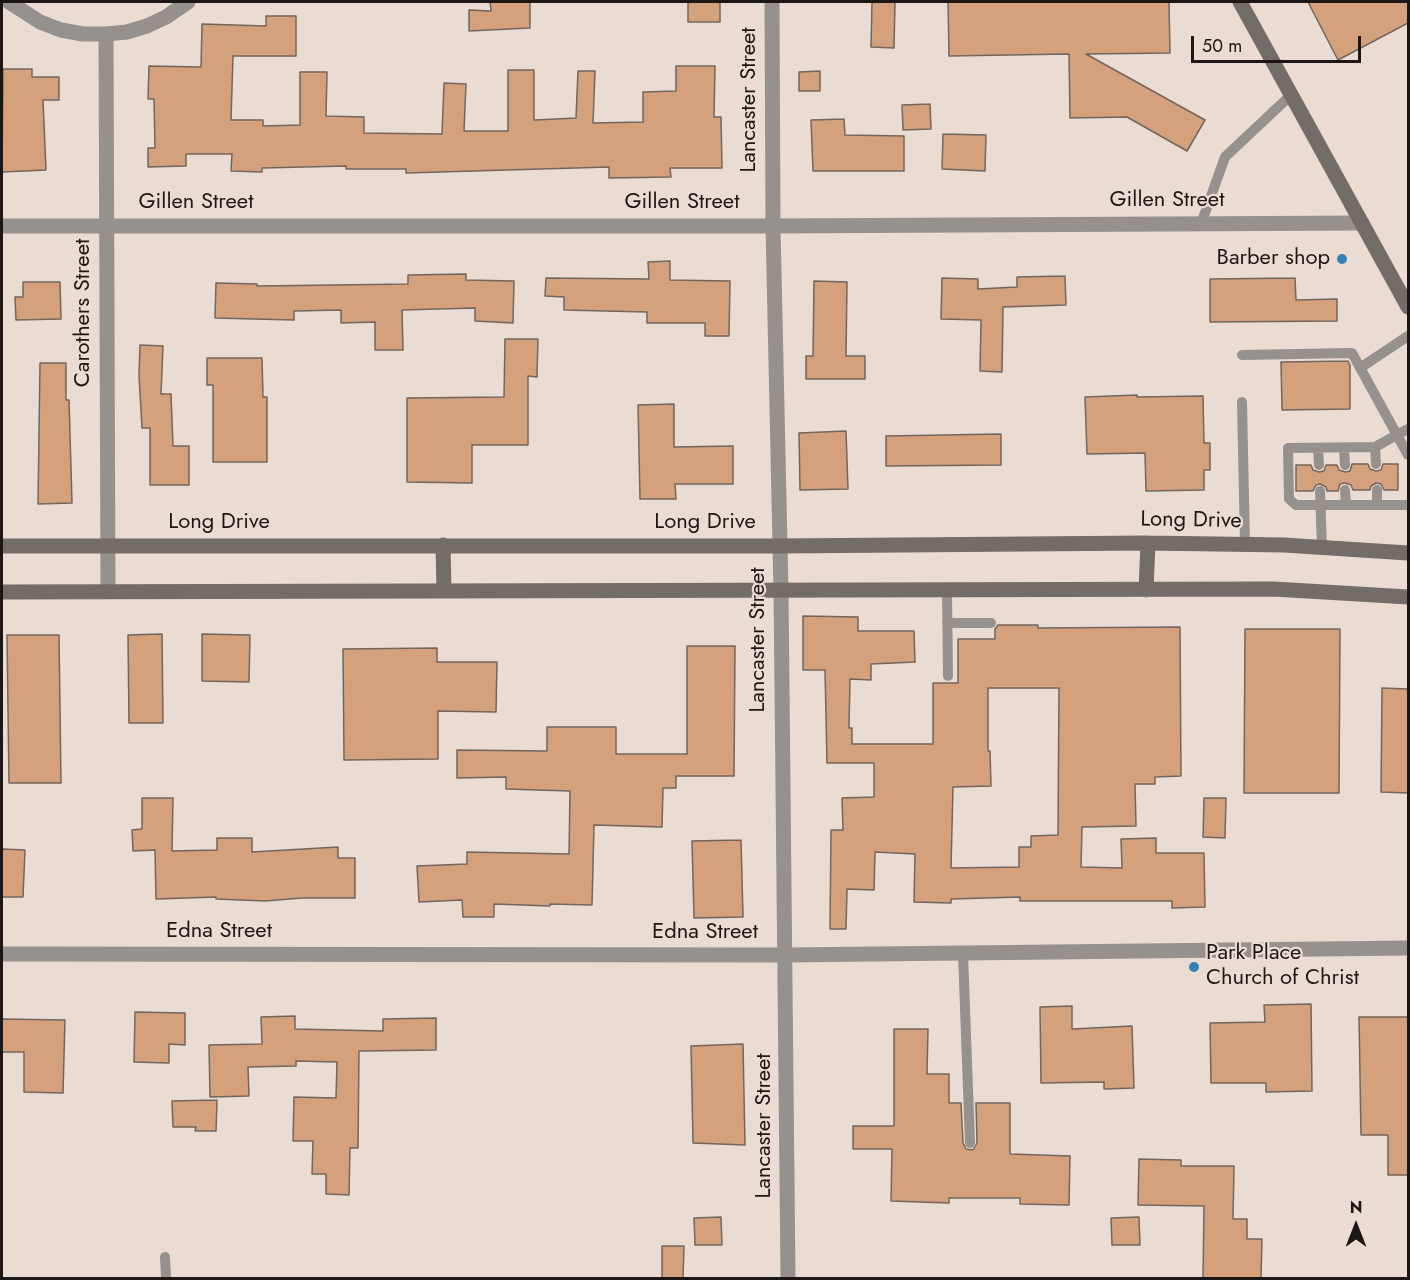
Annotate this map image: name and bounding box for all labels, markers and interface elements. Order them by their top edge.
scale bar [1194,24,1364,62]
street label: Lancaster Street [737,27,763,173]
text: 50 m [1202,33,1242,59]
street label: Gillen Street [1110,188,1224,214]
street label: Gillen Street [139,190,253,216]
street label: Gillen Street [625,190,739,216]
street label: Carothers Street [71,239,97,387]
place label: Barber shop [1217,246,1330,272]
marker: Barber shop [1335,252,1349,266]
street label: Long Drive [1140,507,1242,535]
street label: Long Drive [168,510,270,536]
street label: Long Drive [654,510,756,536]
street label: Lancaster Street [746,567,772,713]
street label: Edna Street [166,919,272,945]
street label: Edna Street [652,920,758,946]
place label: Park Place Church of Christ [1206,941,1359,992]
marker: Park Place Church of Christ [1187,960,1201,974]
street label: Lancaster Street [752,1053,778,1199]
north arrow [1326,1196,1386,1256]
text: N [1350,1196,1362,1219]

